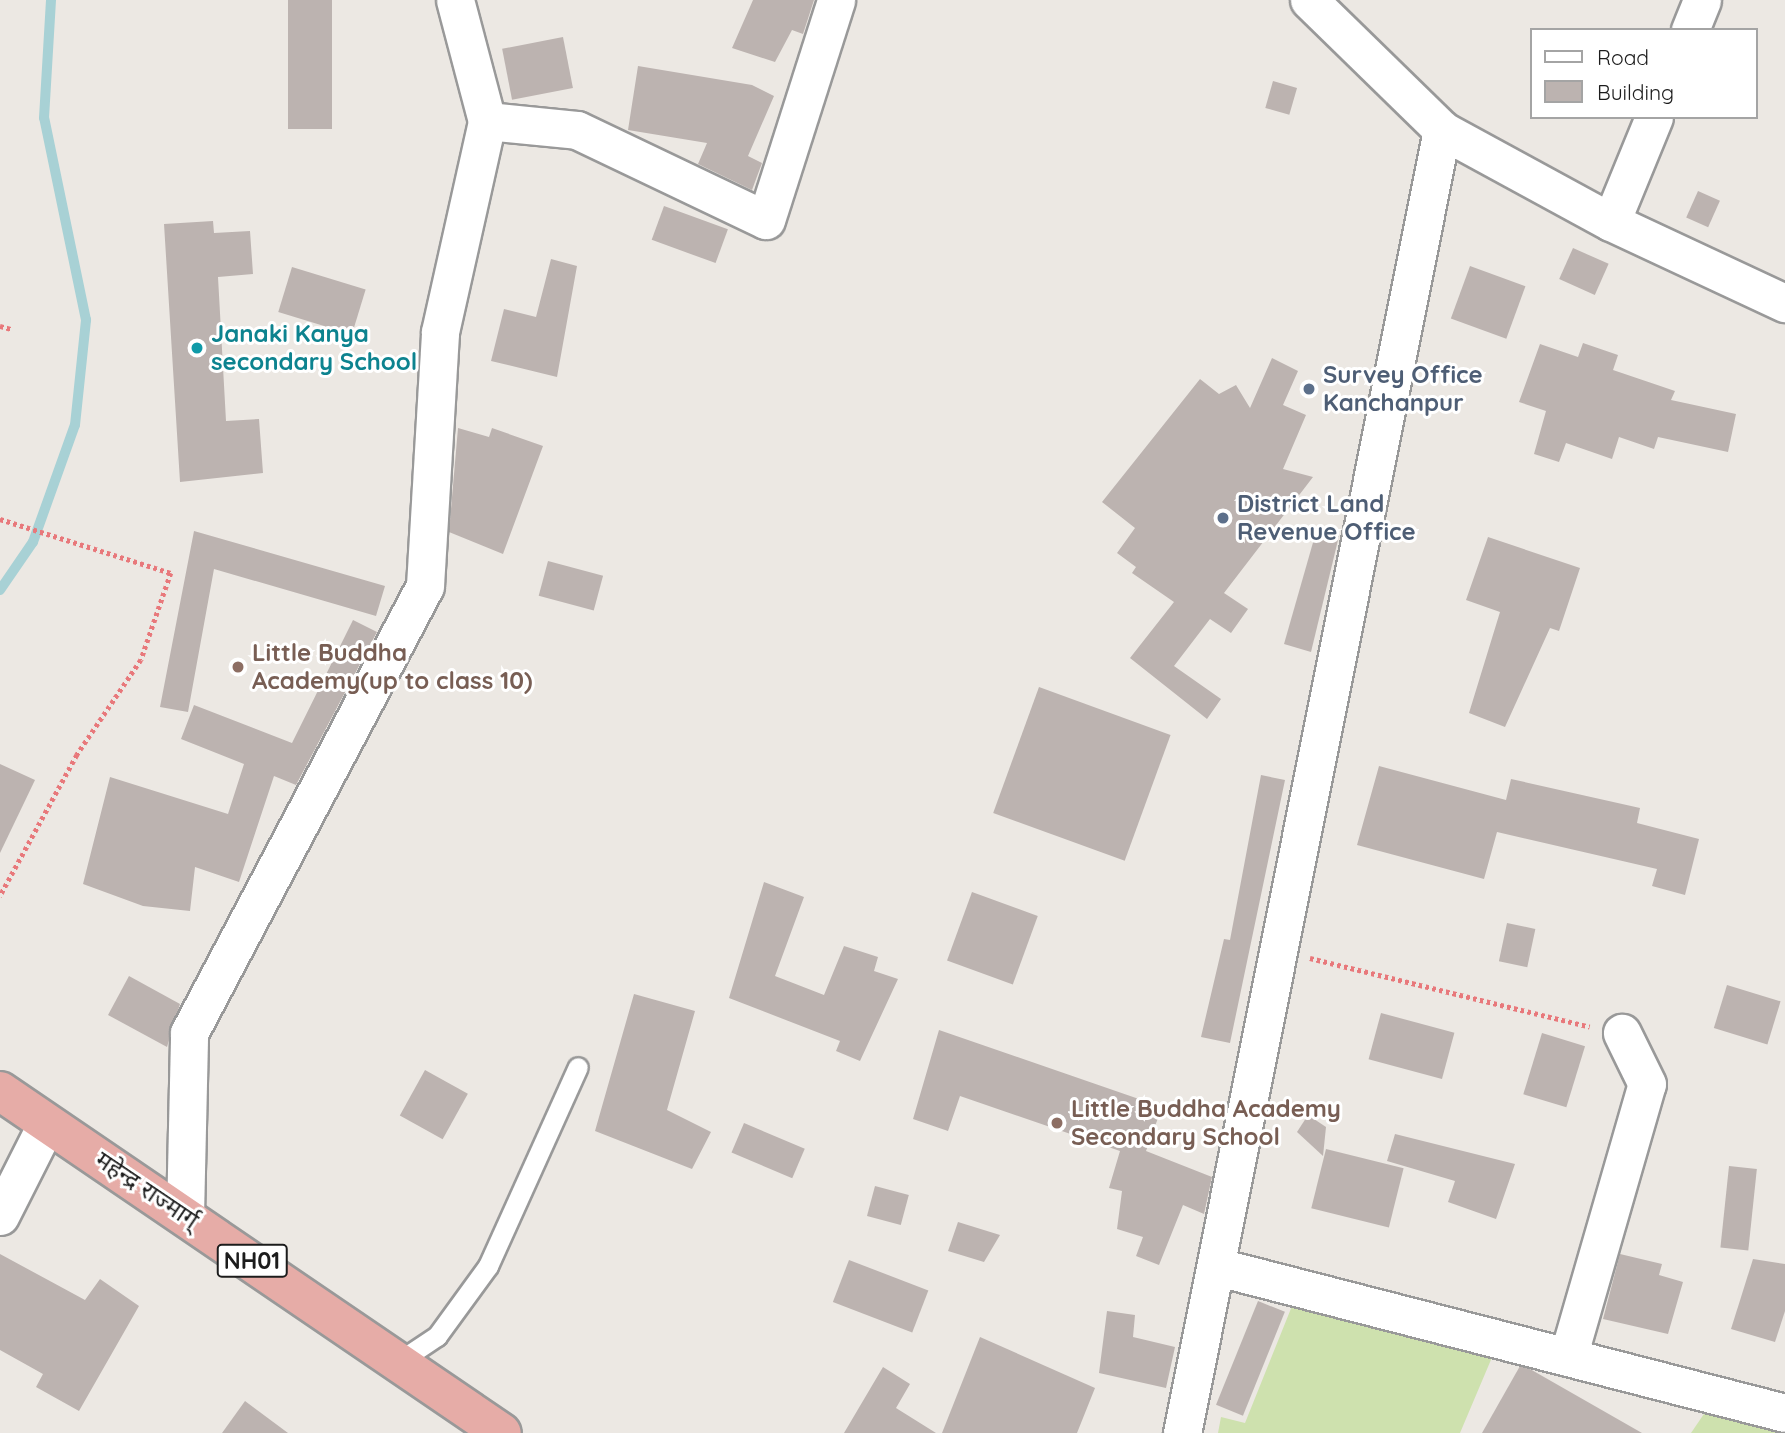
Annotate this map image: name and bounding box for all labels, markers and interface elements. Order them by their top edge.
legend [1530,28,1757,119]
text: Road [1597,44,1649,70]
text: Building [1597,79,1674,105]
place label: Janaki Kanya secondary School [211,320,417,376]
marker: Janaki Kanya secondary School [189,340,205,356]
place label: Survey Office Kanchanpur [1323,361,1483,417]
marker: Survey Office Kanchanpur [1301,381,1317,397]
place label: District Land Revenue Office [1237,490,1416,546]
marker: District Land Revenue Office [1215,510,1231,526]
place label: Little Buddha Academy(up to class 10) [252,639,533,695]
marker: Little Buddha Academy(up to class 10) [230,659,246,675]
place label: Little Buddha Academy Secondary School [1071,1095,1341,1151]
marker: Little Buddha Academy Secondary School [1049,1115,1065,1131]
street label: महेन्द्र राज्मार्ग् [90,1145,204,1235]
road number: NH01 [215,1242,289,1280]

